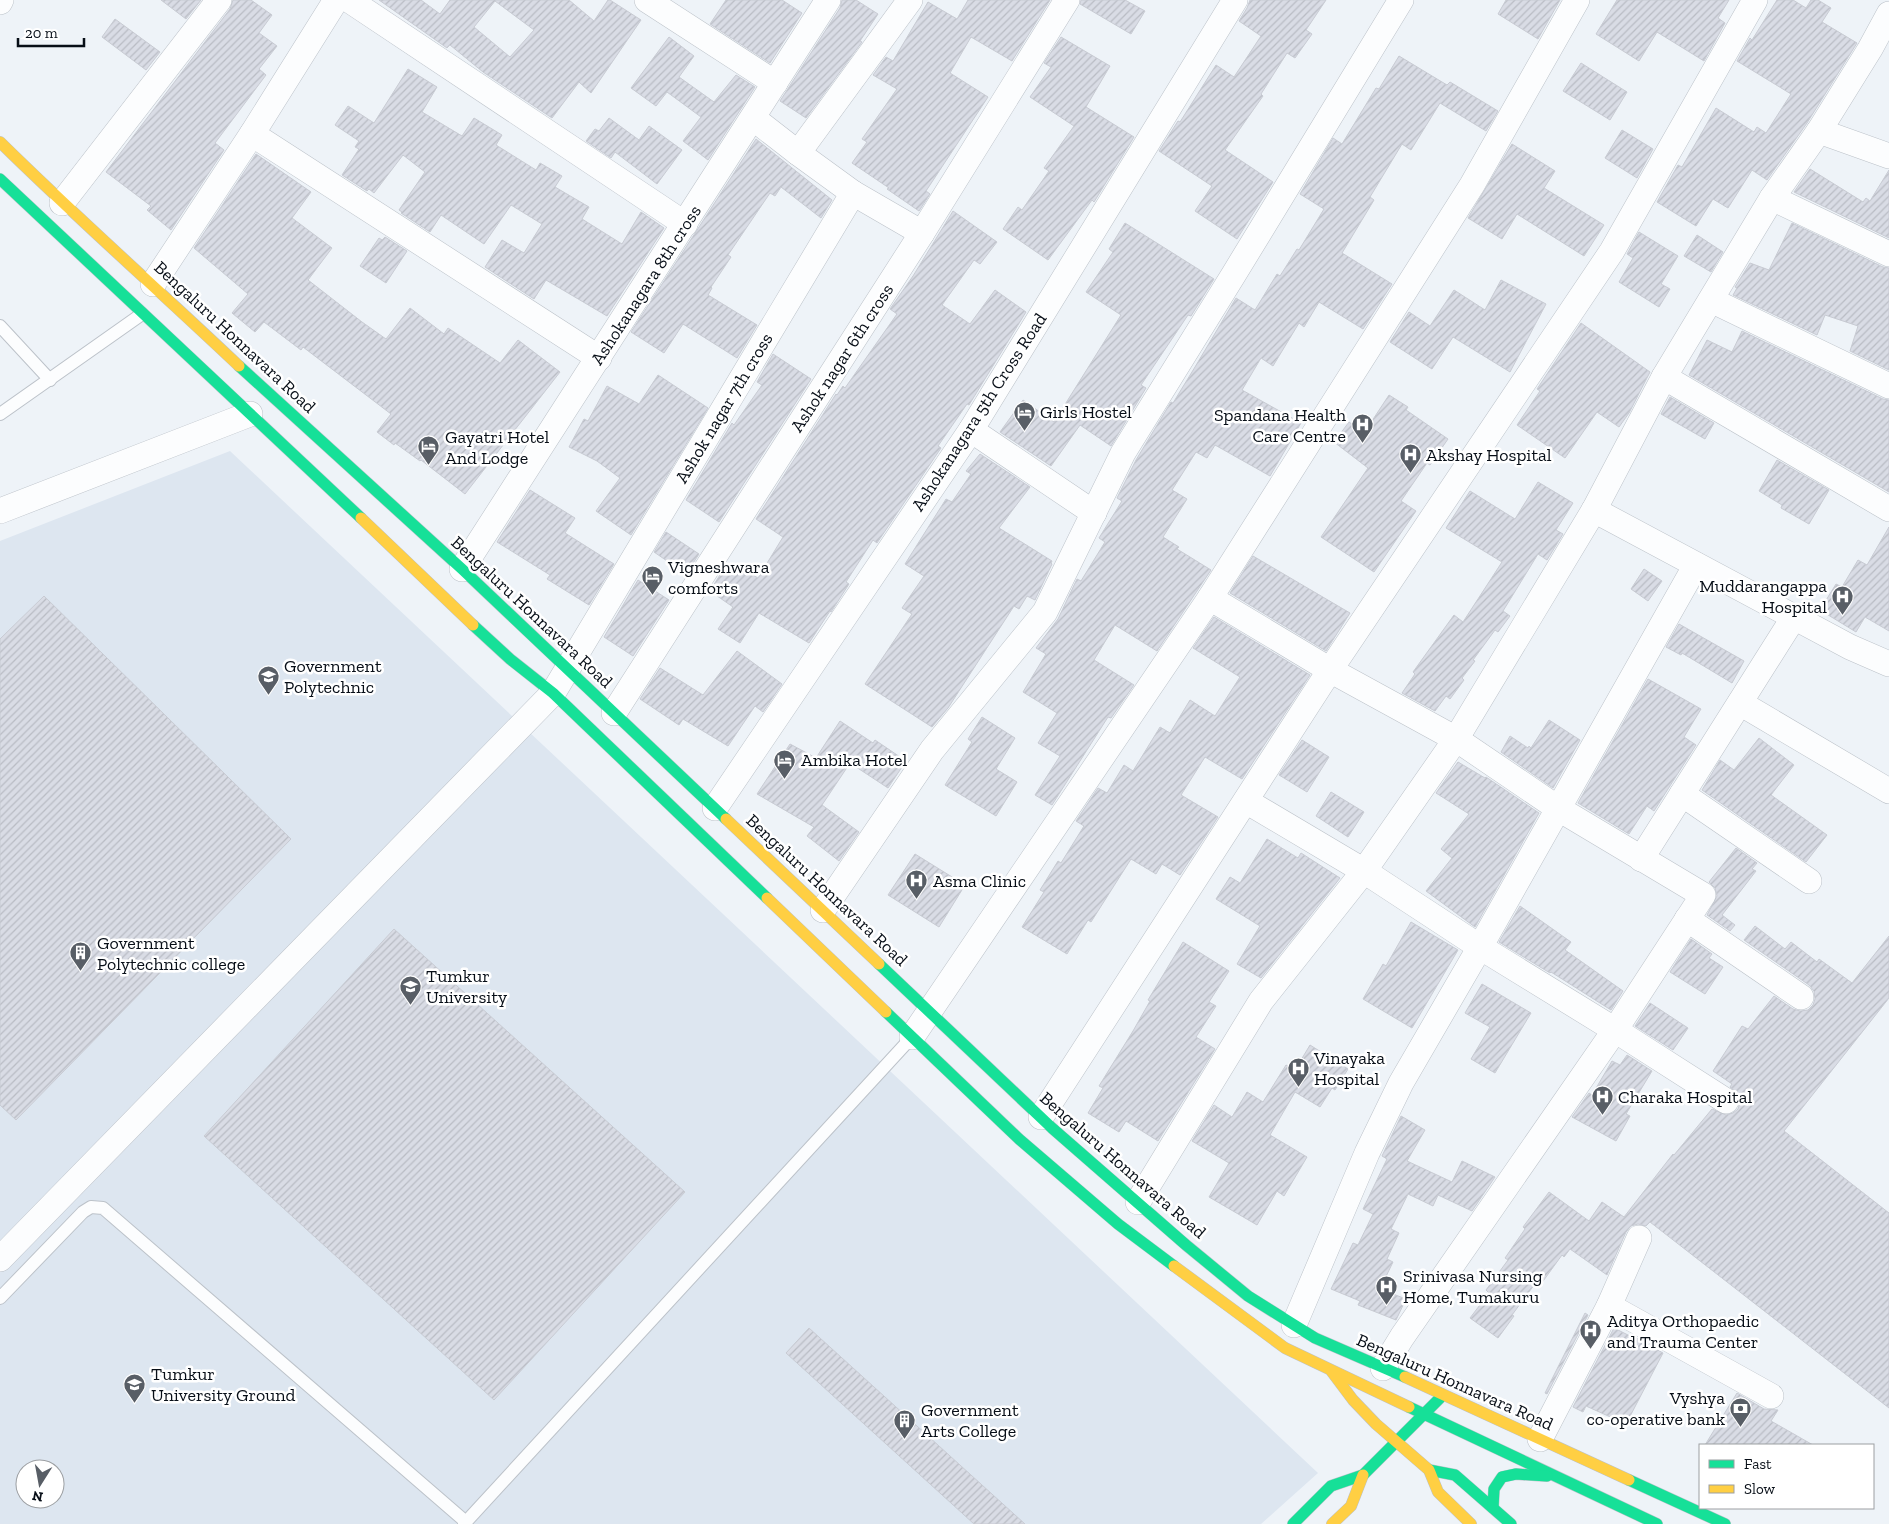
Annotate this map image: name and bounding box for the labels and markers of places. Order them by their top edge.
hotel icon: Girls Hostel [1012,400,1036,431]
place label: Girls Hostel [1040,401,1132,423]
place label: Spandana Health Care Centre [1214,404,1346,447]
hospital icon: Spandana Health Care Centre [1350,413,1374,444]
place label: Gayatri Hotel And Lodge [445,426,550,469]
hotel icon: Gayatri Hotel And Lodge [417,435,441,466]
hospital icon: Akshay Hospital [1398,443,1422,474]
place label: Akshay Hospital [1426,444,1552,466]
place label: Vigneshwara comforts [667,556,770,599]
hotel icon: Vigneshwara comforts [640,565,664,596]
place label: Muddarangappa Hospital [1699,575,1827,618]
hospital icon: Muddarangappa Hospital [1831,584,1855,615]
place label: Government Polytechnic [284,655,382,698]
school or university icon: Government Polytechnic [256,664,280,695]
hotel icon: Ambika Hotel [773,748,797,779]
place label: Ambika Hotel [801,749,908,771]
hospital icon: Asma Clinic [905,869,929,900]
place label: Asma Clinic [933,870,1026,892]
place label: Government Polytechnic college [97,932,245,975]
building icon: Government Polytechnic college [69,941,93,972]
place label: Tumkur University [426,965,508,1008]
school or university icon: Tumkur University [398,974,422,1005]
place label: Vinayaka Hospital [1313,1047,1385,1090]
hospital icon: Vinayaka Hospital [1286,1056,1310,1087]
hospital icon: Charaka Hospital [1590,1085,1614,1116]
place label: Charaka Hospital [1618,1086,1752,1108]
place label: Srinivasa Nursing Home, Tumakuru [1403,1265,1543,1308]
hospital icon: Srinivasa Nursing Home, Tumakuru [1375,1274,1399,1305]
place label: Aditya Orthopaedic and Trauma Center [1607,1310,1759,1353]
hospital icon: Aditya Orthopaedic and Trauma Center [1579,1319,1603,1350]
place label: Tumkur University Ground [151,1363,296,1406]
school or university icon: Tumkur University Ground [123,1372,147,1403]
place label: Vyshya co-operative bank [1586,1387,1726,1430]
bank icon: Vyshya co-operative bank [1729,1396,1753,1427]
place label: Government Arts College [921,1399,1019,1442]
building icon: Government Arts College [893,1408,917,1439]

